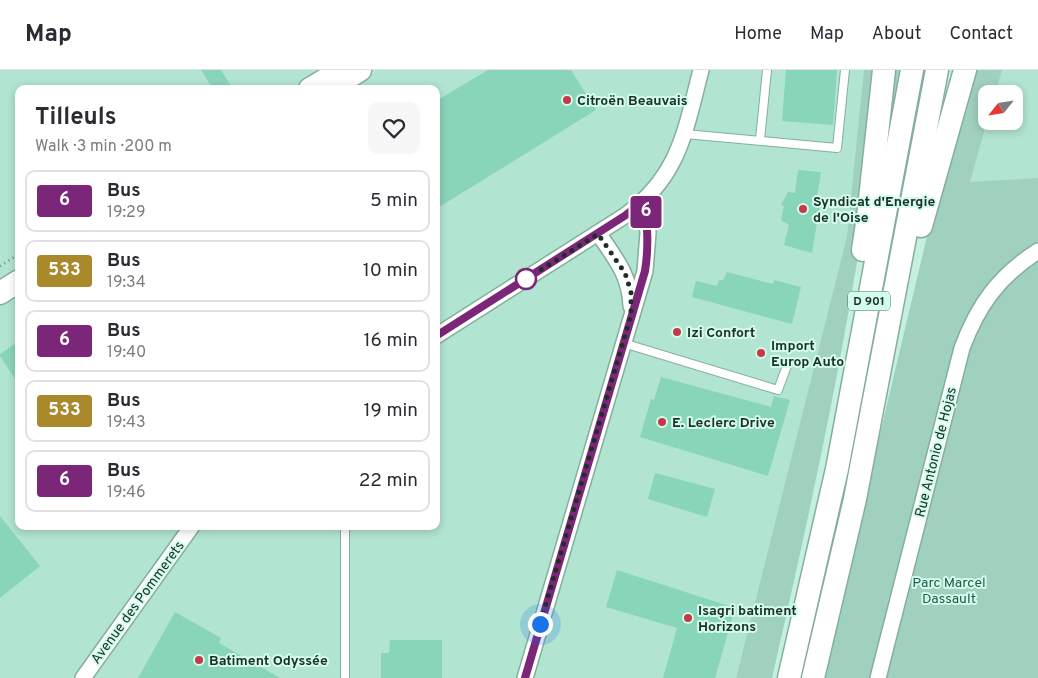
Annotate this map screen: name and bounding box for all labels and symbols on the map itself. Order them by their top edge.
north arrow [978,85,1022,130]
place label: Citroën Beauvais [577,93,688,110]
marker: Citroën Beauvais [561,94,573,106]
place label: Syndicat d'Energie de l'Oise [813,194,935,227]
line badge: 6 [630,196,662,228]
marker: Syndicat d'Energie de l'Oise [797,203,809,215]
unlabelled marker [515,268,537,290]
road number: D 901 [848,292,890,310]
place label: Izi Confort [687,325,755,342]
marker: Izi Confort [671,326,683,338]
place label: Import Europ Auto [771,338,844,371]
marker: Import Europ Auto [755,347,767,359]
street label: Rue Antonio de Hojas [912,385,961,519]
place label: E. Leclerc Drive [672,415,775,432]
marker: E. Leclerc Drive [656,416,668,428]
street label: Avenue des Pommerets [88,538,189,668]
park label: Parc Marcel Dassault [912,575,986,608]
place label: Isagri batiment Horizons [698,603,797,636]
your location [528,612,553,637]
marker: Isagri batiment Horizons [682,612,694,624]
place label: Batiment Odyssée [209,653,328,670]
marker: Batiment Odyssée [193,654,205,666]

